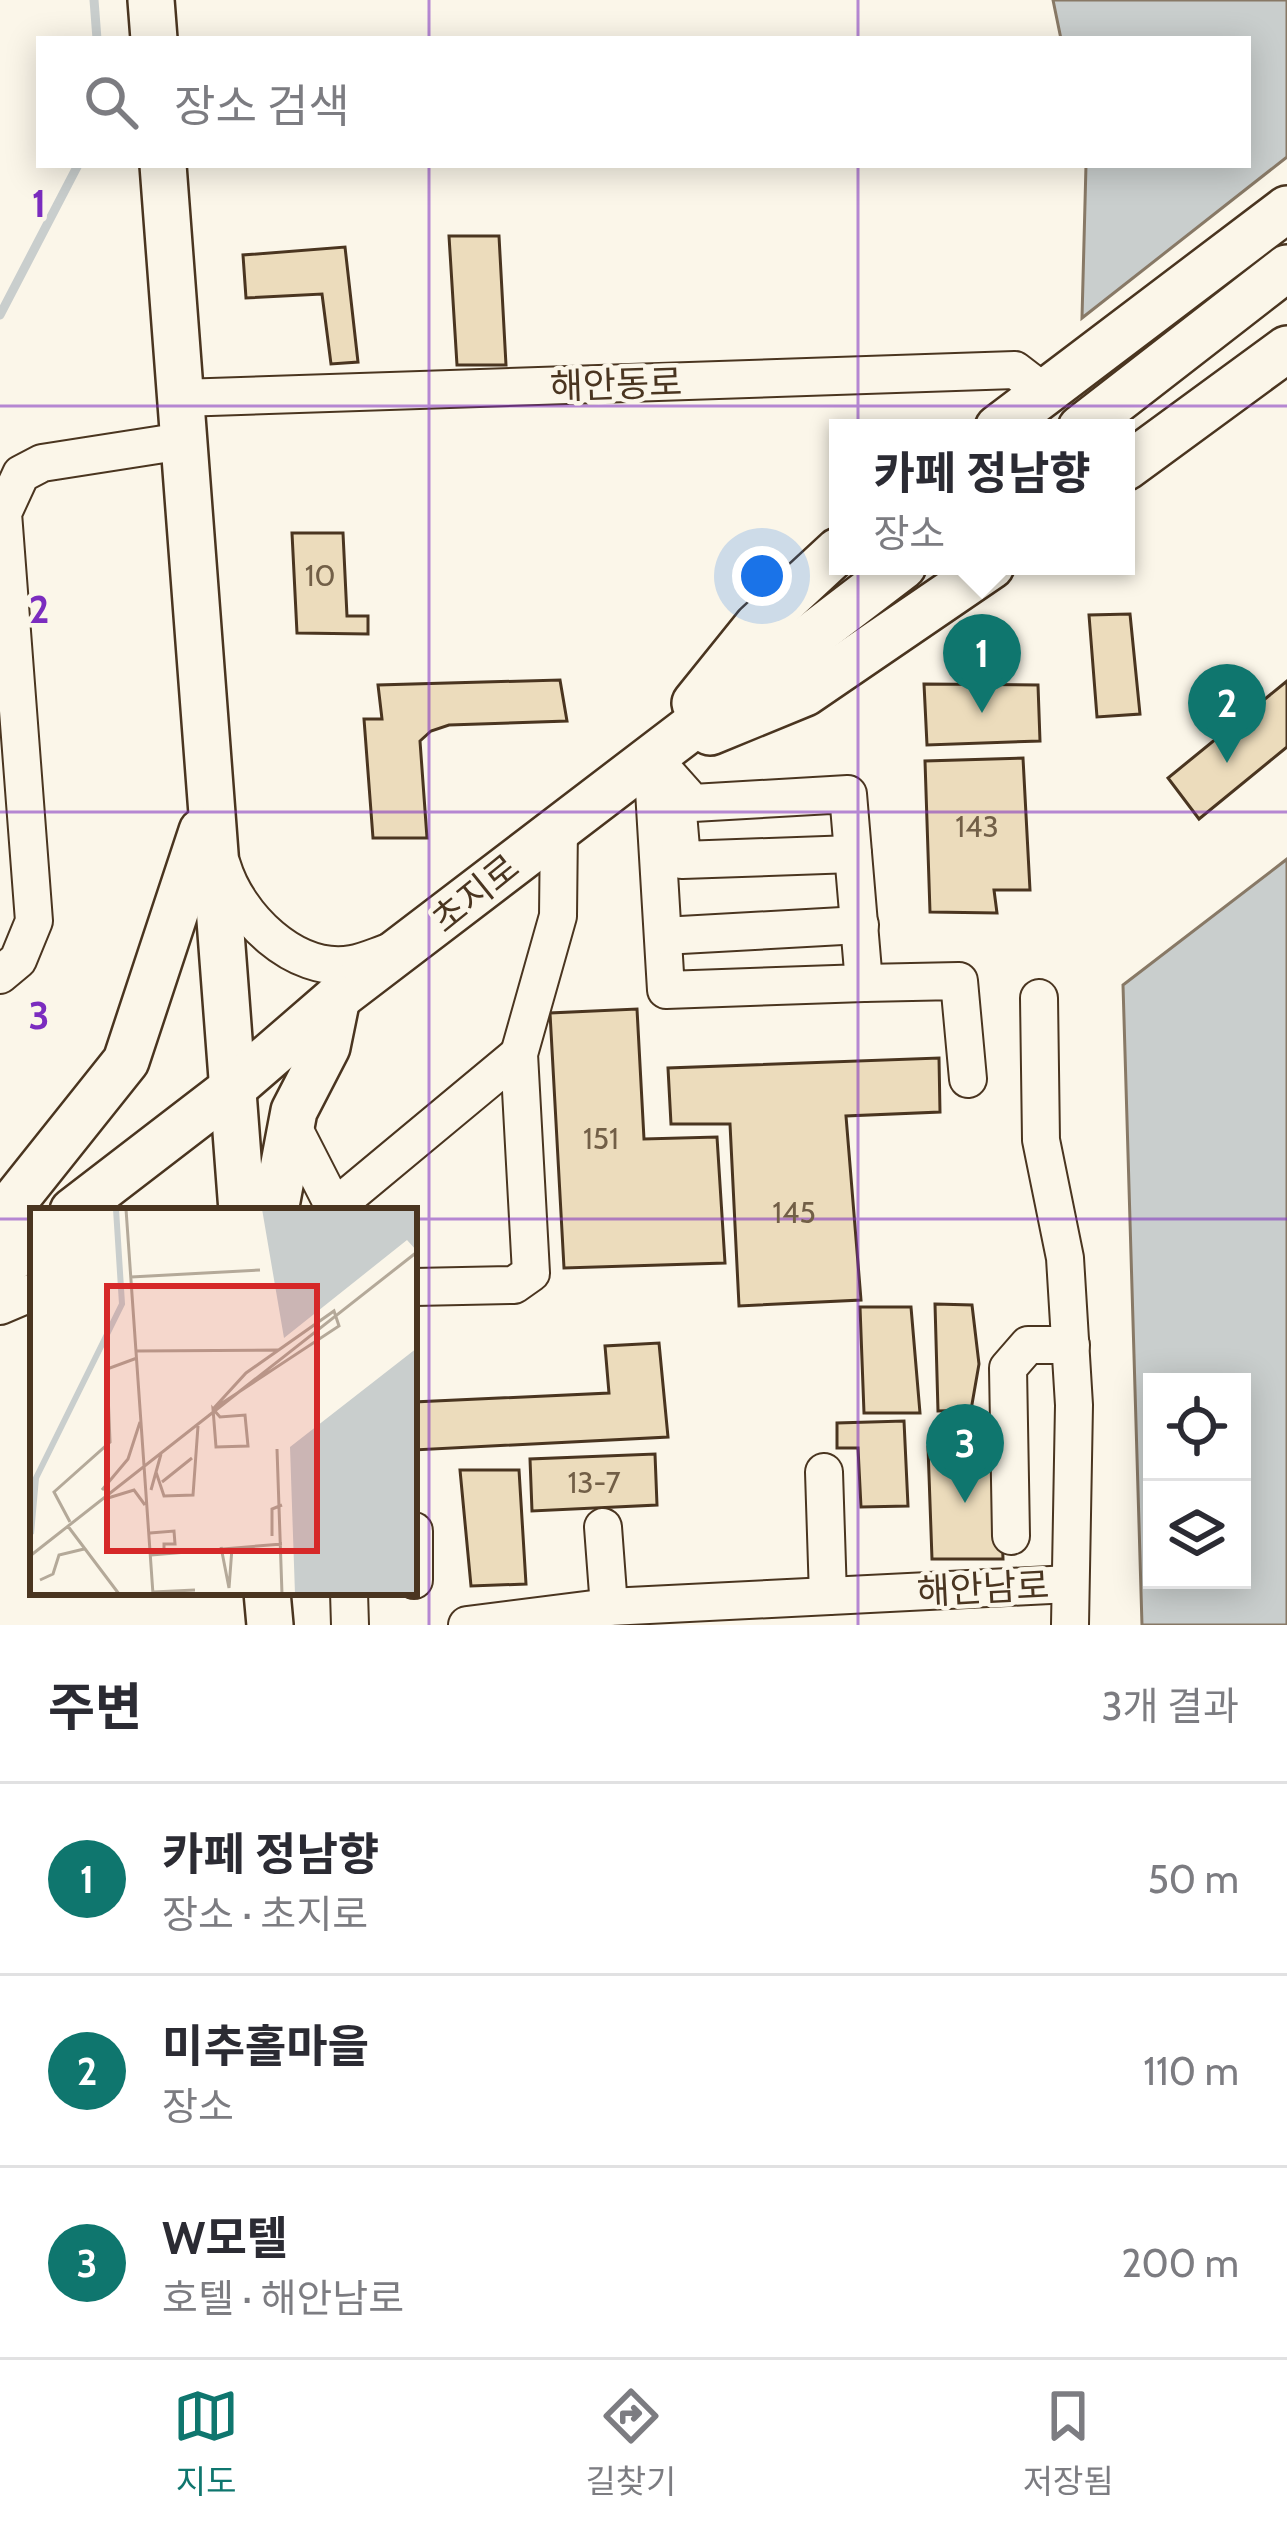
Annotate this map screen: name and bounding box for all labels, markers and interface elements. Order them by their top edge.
search box [36,36,1251,168]
icon: search [78,69,144,135]
text: 장소 검색 [174,79,350,133]
text: 1 [32,179,46,227]
street label: 해안동로 [549,360,683,408]
popup [829,419,1135,575]
text: 카페 정남향 [873,446,1091,500]
text: 장소 [873,509,945,557]
your location [732,546,792,606]
house number: 10 [305,557,335,594]
text: 2 [29,585,49,633]
pin: 1 [943,614,1021,713]
pin: 2 [1188,664,1266,763]
house number: 143 [955,808,999,845]
street label: 초지로 [423,845,527,941]
text: 3 [28,991,50,1039]
house number: 151 [583,1120,619,1157]
house number: 145 [772,1194,816,1231]
inset map [30,1208,417,1595]
map controls [1143,1373,1251,1589]
button: locate [1143,1373,1251,1481]
pin: 3 [926,1404,1004,1503]
house number: 13-7 [567,1464,621,1501]
button: layers [1143,1481,1251,1589]
street label: 해안남로 [916,1563,1050,1613]
text: 주변 [48,1676,142,1738]
text: 3개 결과 [1101,1682,1239,1730]
text: 카페 정남향 [162,1827,379,1881]
text: 1 [80,1855,94,1903]
text: 50 m [1148,1855,1239,1903]
text: 장소 · 초지로 [162,1890,368,1938]
text: 미추홀마을 [162,2019,369,2073]
text: 2 [77,2047,97,2095]
text: 110 m [1143,2047,1239,2095]
text: 장소 [162,2082,234,2130]
text: W모텔 [162,2211,288,2265]
text: 3 [76,2239,98,2287]
text: 200 m [1121,2239,1239,2287]
text: 호텔 · 해안남로 [162,2274,404,2322]
tab: 지도 [173,2383,239,2503]
tab: 길찾기 [585,2383,676,2503]
tab: 저장됨 [1023,2383,1114,2503]

